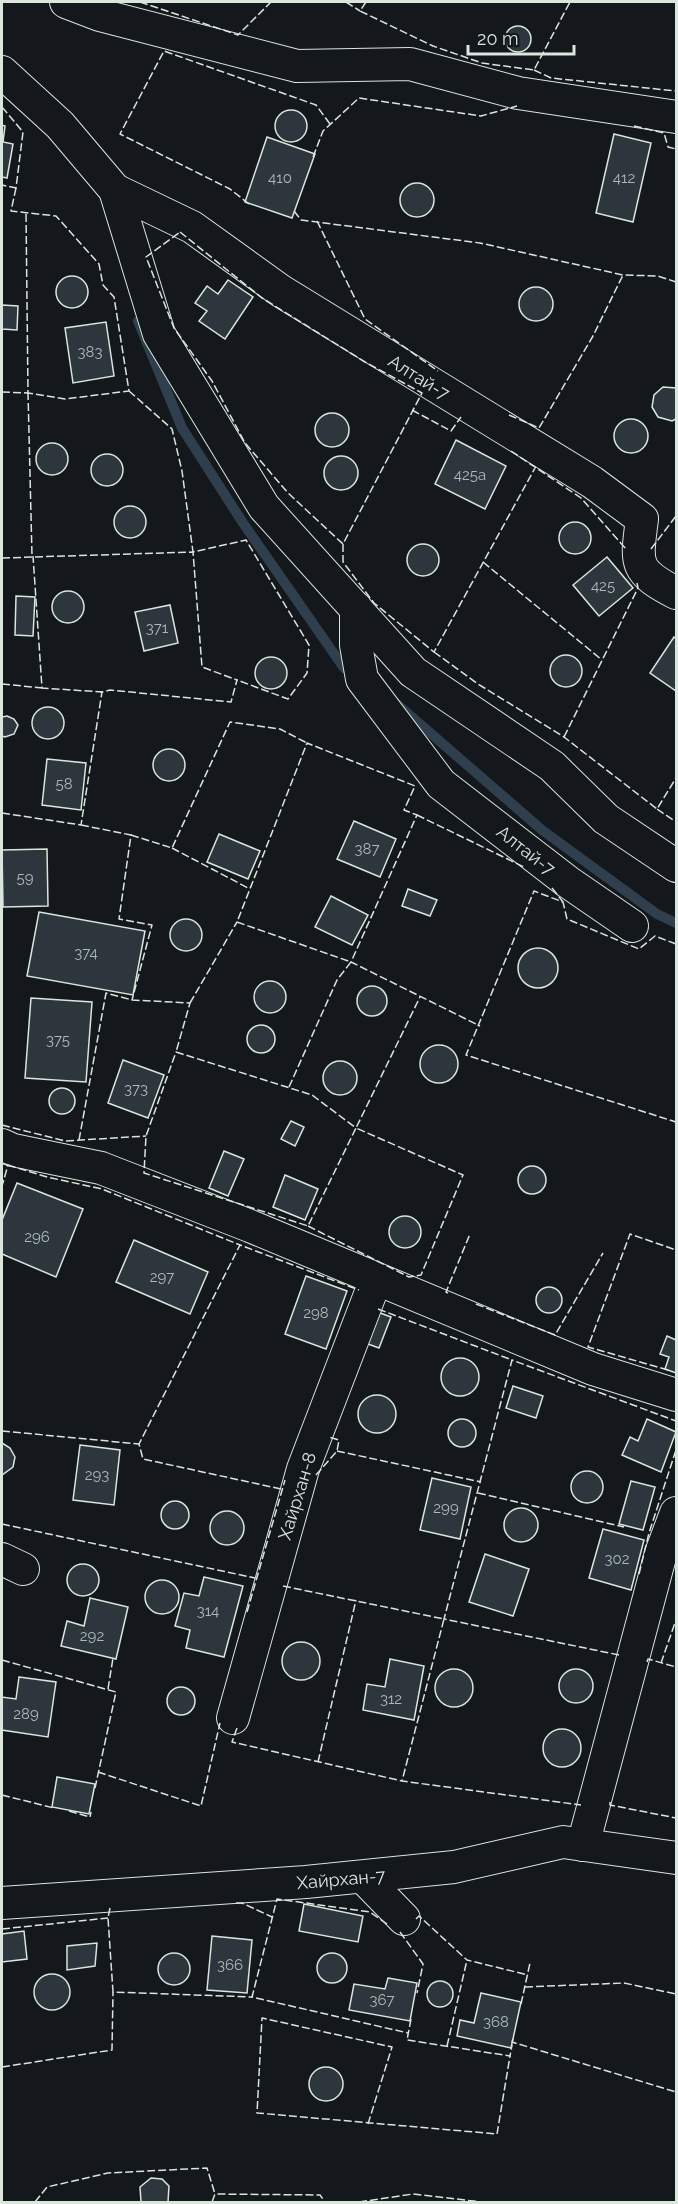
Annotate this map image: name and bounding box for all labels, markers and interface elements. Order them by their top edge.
scale bar [468,18,574,56]
text: 20 m [477,28,519,49]
house number: 410 [268,169,292,187]
house number: 412 [613,169,635,187]
house number: 383 [78,343,102,361]
street label: Алтай-7 [385,350,454,404]
house number: 425а [454,466,486,484]
house number: 425 [591,577,615,595]
house number: 371 [146,619,169,637]
house number: 58 [55,775,73,793]
street label: Алтай-7 [493,821,560,879]
house number: 387 [355,840,379,858]
house number: 59 [17,869,34,887]
house number: 374 [74,944,98,962]
house number: 375 [46,1031,70,1049]
house number: 373 [124,1080,148,1098]
house number: 296 [24,1228,50,1246]
house number: 297 [150,1268,174,1286]
house number: 298 [303,1304,329,1322]
street label: Хайрхан-8 [274,1450,320,1542]
house number: 293 [85,1466,109,1484]
house number: 299 [433,1499,459,1517]
house number: 302 [604,1550,630,1568]
house number: 314 [197,1602,219,1620]
house number: 292 [80,1627,104,1645]
house number: 312 [380,1690,402,1708]
house number: 289 [13,1705,39,1723]
street label: Хайрхан-7 [296,1865,386,1893]
house number: 366 [217,1956,243,1974]
house number: 367 [369,1991,395,2009]
house number: 368 [483,2013,509,2031]

